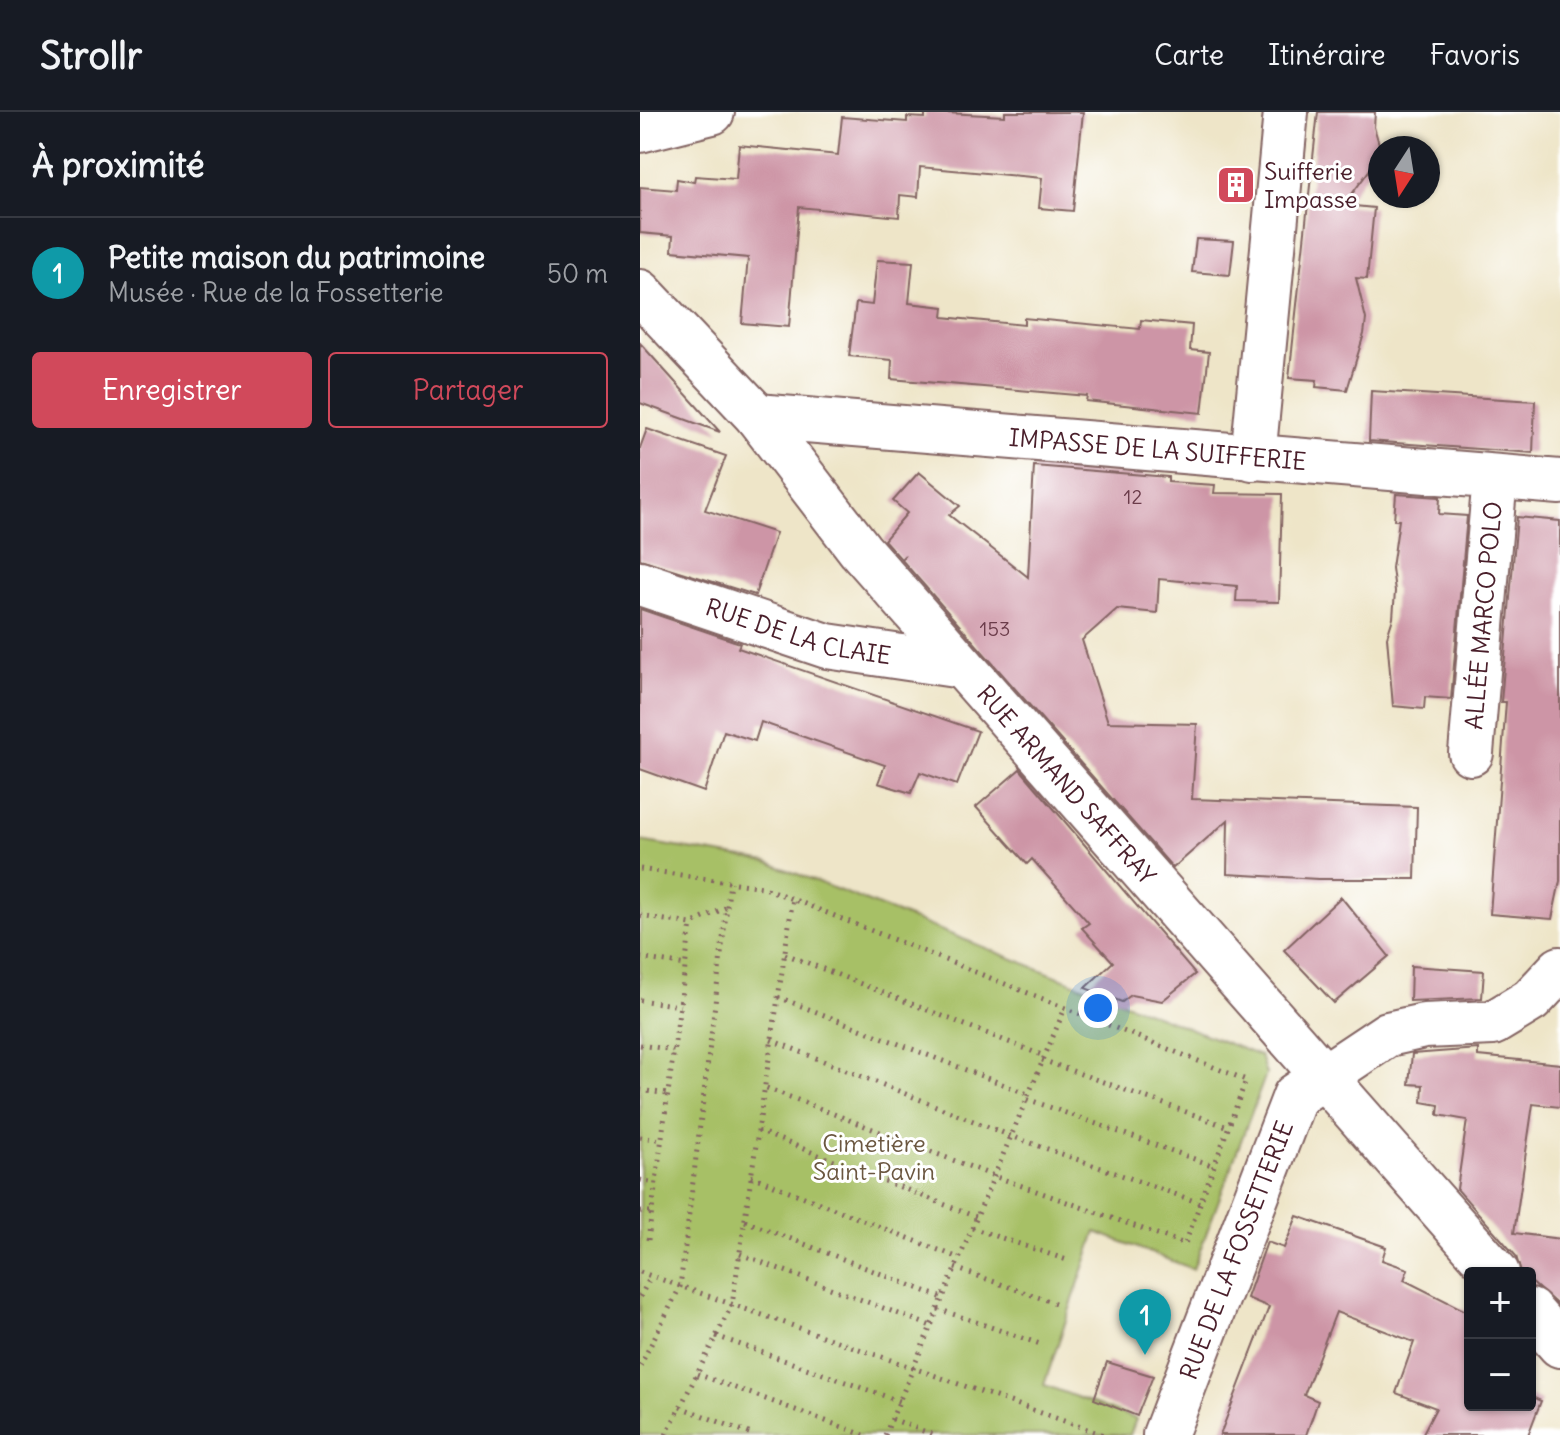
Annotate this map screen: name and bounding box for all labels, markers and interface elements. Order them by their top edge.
text: Strollr [40,32,142,79]
text: Carte [1154,37,1224,73]
text: Itinéraire [1268,37,1386,73]
text: Favoris [1430,37,1520,73]
north arrow [1368,136,1440,208]
text: À proximité [32,143,205,186]
place label: Suifferie Impasse [1264,156,1358,214]
building icon: Suifferie Impasse [1215,164,1257,206]
text: Petite maison du patrimoine [108,238,485,276]
text: 1 [53,257,63,290]
text: 50 m [547,257,608,290]
text: Musée · Rue de la Fossetterie [108,276,444,309]
button: Enregistrer [32,352,312,428]
button: Partager [328,352,608,428]
street label: IMPASSE DE LA SUIFFERIE [1008,422,1307,476]
house number: 12 [1124,484,1142,509]
street label: ALLÉE MARCO POLO [1458,500,1508,731]
street label: RUE DE LA CLAIE [702,591,893,670]
house number: 153 [980,616,1010,641]
street label: RUE ARMAND SAFFRAY [971,679,1162,890]
your location [1078,988,1118,1028]
street label: RUE DE LA FOSSETTERIE [1173,1117,1299,1384]
park label: Cimetière Saint-Pavin [813,1128,935,1186]
map controls [1464,1267,1536,1411]
button: + [1464,1267,1536,1339]
pin: 1 [1119,1289,1171,1355]
button: − [1464,1339,1536,1411]

